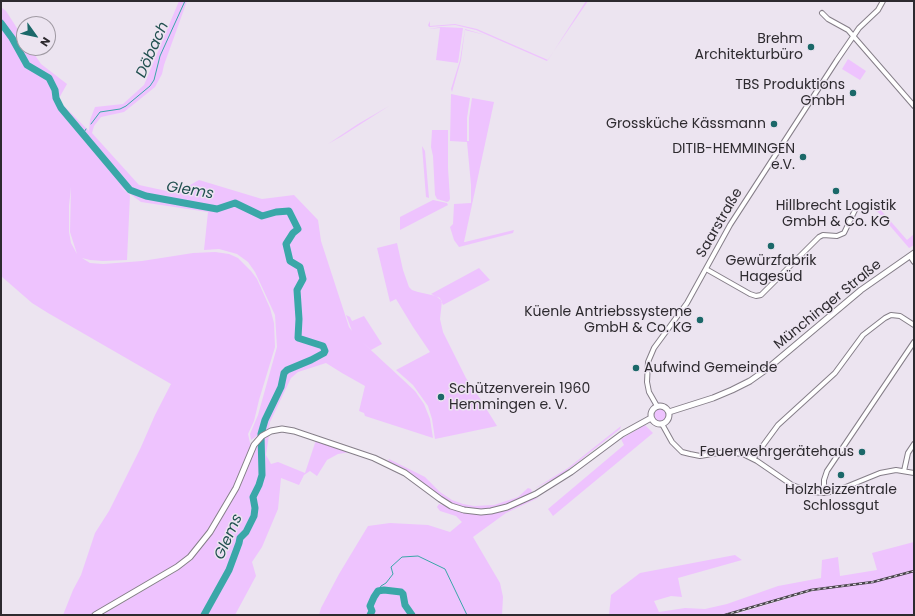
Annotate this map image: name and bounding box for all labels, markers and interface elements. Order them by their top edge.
north arrow [16,16,56,56]
water label: Döbach [133,19,173,81]
place label: Brehm Architekturbüro [695,31,803,64]
text: N [36,34,54,50]
marker: Brehm Architekturbüro [806,42,816,52]
place label: TBS Produktions GmbH [735,77,845,110]
marker: TBS Produktions GmbH [848,88,858,98]
place label: Grossküche Kässmann [606,116,766,132]
marker: Grossküche Kässmann [769,119,779,129]
place label: DITIB-HEMMINGEN e.V. [672,141,795,174]
marker: DITIB-HEMMINGEN e.V. [798,152,808,162]
water label: Glems [165,178,215,204]
street label: Saarstraße [693,185,747,261]
marker: Hillbrecht Logistik GmbH & Co. KG [831,186,841,196]
place label: Hillbrecht Logistik GmbH & Co. KG [776,198,896,230]
marker: Gewürzfabrik Hagesüd [766,241,776,251]
place label: Gewürzfabrik Hagesüd [725,253,817,286]
street label: Münchinger Straße [771,257,885,353]
place label: Küenle Antriebssysteme GmbH & Co. KG [524,304,692,336]
marker: Küenle Antriebssysteme GmbH & Co. KG [695,315,705,325]
place label: Aufwind Gemeinde [644,360,777,376]
marker: Aufwind Gemeinde [631,363,641,373]
place label: Schützenverein 1960 Hemmingen e. V. [449,381,590,414]
marker: Schützenverein 1960 Hemmingen e. V. [436,392,446,402]
place label: Feuerwehrgerätehaus [700,444,854,460]
marker: Feuerwehrgerätehaus [857,447,867,457]
marker: Holzheizzentrale Schlossgut [836,470,846,480]
place label: Holzheizzentrale Schlossgut [785,482,897,514]
water label: Glems [211,511,247,563]

